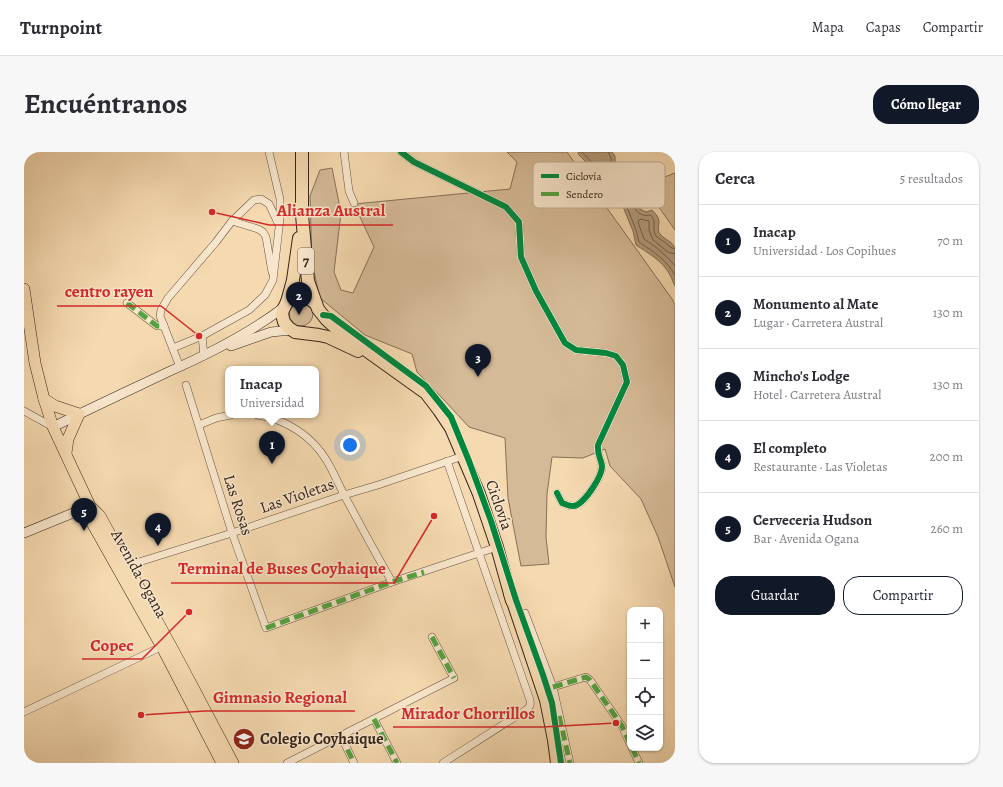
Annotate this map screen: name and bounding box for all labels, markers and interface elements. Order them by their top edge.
text: Turnpoint [20,15,102,41]
text: Mapa [812,18,844,37]
text: Capas [866,18,901,37]
text: Compartir [923,18,983,37]
text: Encuéntranos [24,85,188,123]
button: Cómo llegar [873,85,979,124]
legend [533,162,665,208]
text: Cerca [715,167,755,190]
text: Ciclovía [566,169,602,184]
text: 5 resultados [900,170,963,187]
text: Sendero [566,187,604,202]
callout: Alianza Austral [269,196,393,225]
text: Alianza Austral [276,199,386,222]
text: Inacap [753,222,796,242]
text: 1 [726,232,730,249]
text: 70 m [937,232,963,249]
text: Universidad · Los Copihues [753,242,896,259]
road number: 7 [298,248,314,274]
callout: centro rayen [57,277,161,306]
text: centro rayen [65,280,154,303]
pin: 2 [286,282,312,315]
text: Monumento al Mate [753,294,878,314]
text: 2 [725,304,731,321]
text: 130 m [933,304,963,321]
text: Lugar · Carretera Austral [753,314,883,331]
pin: 3 [465,344,491,377]
popup [225,366,319,418]
text: Mincho's Lodge [753,366,850,386]
text: Inacap [240,374,282,394]
text: 3 [725,376,731,393]
text: 130 m [933,376,963,393]
text: Hotel · Carretera Austral [753,386,881,403]
text: Universidad [240,394,304,411]
pin: 1 [259,431,285,464]
your location [340,435,360,455]
text: El completo [753,438,827,458]
text: 4 [725,448,731,465]
text: 200 m [930,448,963,465]
text: Restaurante · Las Violetas [753,458,887,475]
street label: Las Rosas [218,472,258,538]
street label: Las Violetas [257,473,337,519]
street label: Ciclovía [480,477,518,534]
pin: 5 [71,498,97,531]
text: Cerveceria Hudson [753,510,872,530]
pin: 4 [145,513,171,546]
text: 5 [725,520,731,537]
text: 260 m [930,520,963,537]
street label: Avenida Ogana [105,525,173,623]
text: Bar · Avenida Ogana [753,530,859,547]
callout: Terminal de Buses Coyhaique [171,554,394,583]
text: Terminal de Buses Coyhaique [178,557,386,580]
button: Guardar [715,576,835,615]
button: Compartir [843,576,963,615]
map controls [627,607,663,751]
button: + [627,607,663,643]
callout: Copec [82,630,142,659]
text: Copec [90,634,134,657]
button: − [627,643,663,679]
button: locate [627,679,663,715]
callout: Gimnasio Regional [205,682,355,711]
text: Gimnasio Regional [213,686,348,709]
callout: Mirador Chorrillos [393,698,543,727]
text: Mirador Chorrillos [401,702,535,725]
button: layers [627,715,663,751]
school or university icon: Colegio Coyhaique [231,726,257,752]
place label: Colegio Coyhaique [260,728,384,750]

